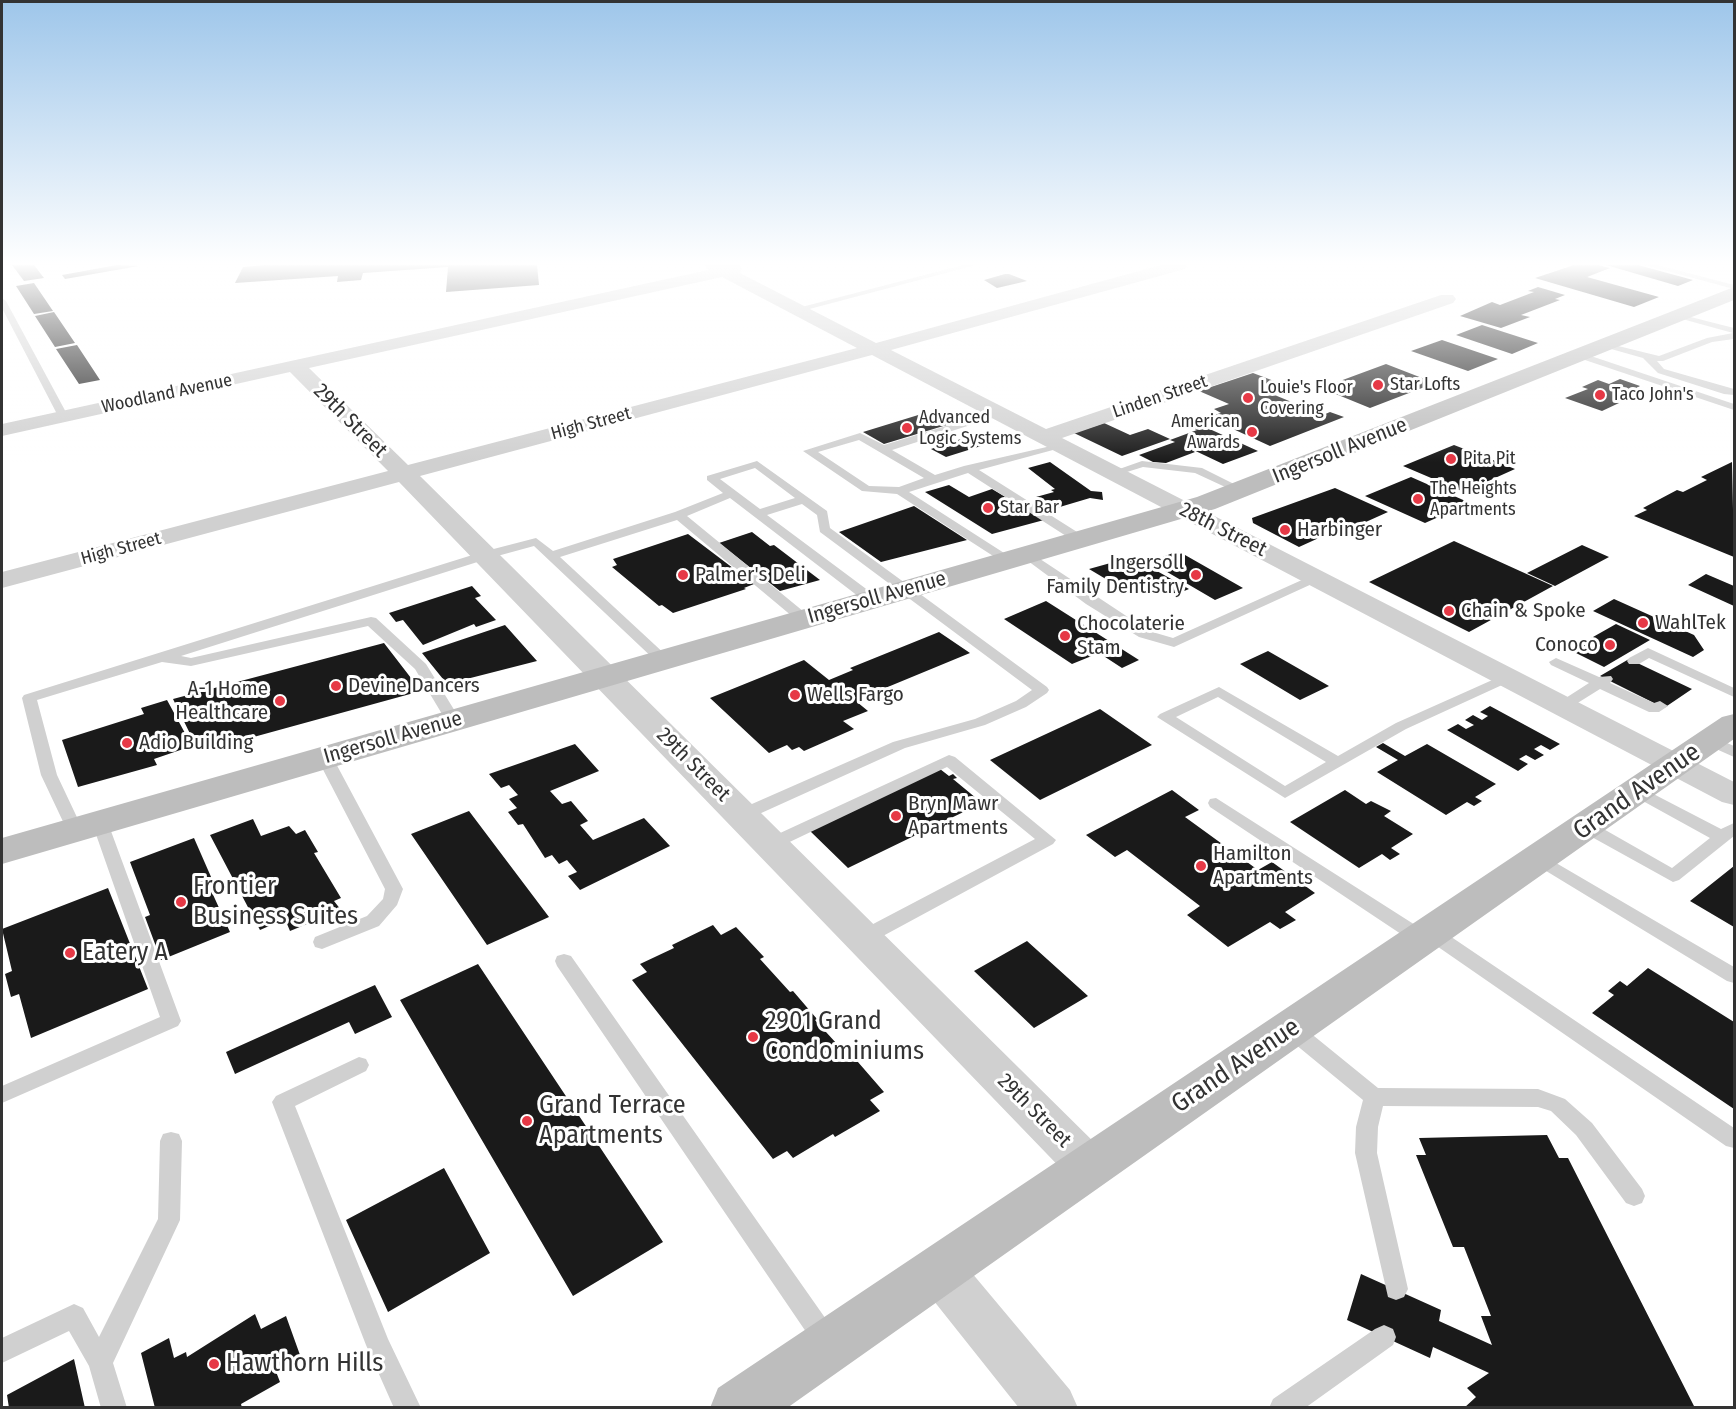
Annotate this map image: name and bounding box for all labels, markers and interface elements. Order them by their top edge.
street label: Woodland Avenue [100,370,234,418]
street label: Linden Street [1110,371,1210,423]
place label: Star Lofts [1390,374,1460,396]
place label: Louie's Floor Covering [1260,377,1353,420]
marker: Star Lofts [1371,378,1385,392]
street label: 29th Street [308,379,392,463]
place label: Taco John's [1612,384,1694,406]
marker: Taco John's [1593,388,1607,402]
marker: Louie's Floor Covering [1241,391,1255,405]
street label: High Street [549,403,633,445]
place label: Advanced Logic Systems [919,407,1021,450]
place label: American Awards [1171,411,1240,454]
street label: Ingersoll Avenue [1269,413,1411,489]
marker: Advanced Logic Systems [900,421,914,435]
marker: American Awards [1245,425,1259,439]
place label: Pita Pit [1463,448,1516,470]
marker: Pita Pit [1444,452,1458,466]
place label: The Heights Apartments [1430,478,1517,520]
marker: The Heights Apartments [1411,492,1425,506]
place label: Star Bar [1000,497,1059,519]
street label: 28th Street [1175,497,1271,563]
marker: Star Bar [981,501,995,515]
place label: Harbinger [1297,517,1382,543]
marker: Harbinger [1278,523,1292,537]
street label: High Street [79,528,163,570]
place label: Ingersoll Family Dentistry [1046,550,1184,600]
place label: Palmer's Deli [695,562,806,588]
street label: Ingersoll Avenue [805,566,949,630]
marker: Palmer's Deli [676,568,690,582]
marker: Ingersoll Family Dentistry [1189,568,1203,582]
place label: Chain & Spoke [1461,598,1586,624]
marker: Chain & Spoke [1442,604,1456,618]
place label: WahlTek [1655,610,1726,636]
place label: Chocolaterie Stam [1077,611,1185,661]
marker: WahlTek [1636,616,1650,630]
marker: Chocolaterie Stam [1058,629,1072,643]
place label: Conoco [1535,632,1598,658]
marker: Conoco [1603,638,1617,652]
place label: Devine Dancers [348,673,480,699]
place label: A-1 Home Healthcare [175,676,268,726]
marker: Devine Dancers [329,679,343,693]
place label: Wells Fargo [807,682,904,708]
marker: Wells Fargo [788,688,802,702]
marker: A-1 Home Healthcare [273,694,287,708]
street label: Ingersoll Avenue [321,706,465,770]
street label: 29th Street [651,723,735,807]
place label: Adio Building [139,730,253,756]
marker: Adio Building [120,736,134,750]
street label: Grand Avenue [1568,737,1706,847]
place label: Bryn Mawr Apartments [908,791,1008,841]
marker: Bryn Mawr Apartments [889,809,903,823]
place label: Hamilton Apartments [1213,841,1313,891]
marker: Hamilton Apartments [1194,859,1208,873]
place label: Frontier Business Suites [193,871,358,933]
marker: Frontier Business Suites [174,895,188,909]
place label: Eatery A [82,937,168,969]
marker: Eatery A [63,946,77,960]
place label: 2901 Grand Condominiums [765,1006,924,1068]
street label: Grand Avenue [1166,1012,1306,1120]
marker: 2901 Grand Condominiums [746,1030,760,1044]
street label: 29th Street [992,1069,1076,1153]
place label: Grand Terrace Apartments [539,1090,686,1152]
marker: Grand Terrace Apartments [520,1114,534,1128]
place label: Hawthorn Hills [226,1348,383,1380]
marker: Hawthorn Hills [207,1357,221,1371]

